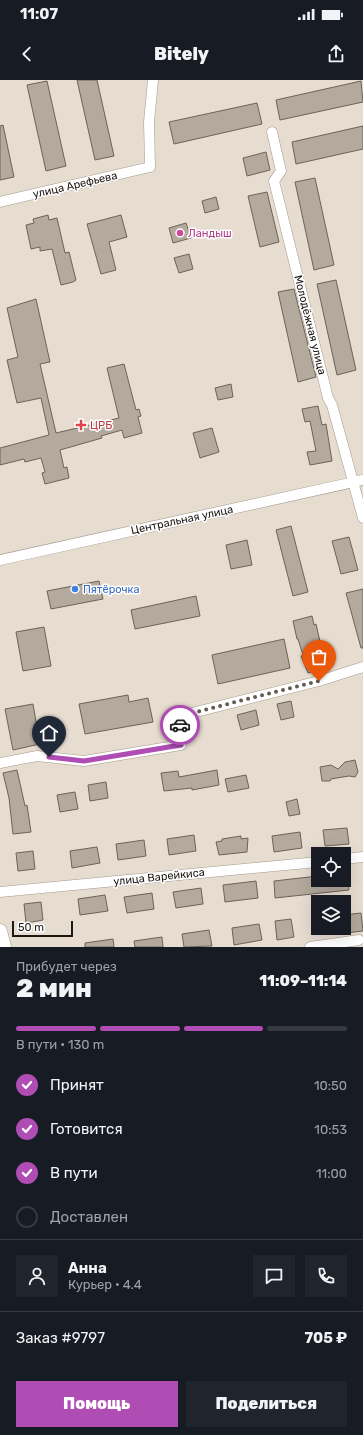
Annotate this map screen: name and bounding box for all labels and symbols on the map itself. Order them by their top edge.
street label: улица Арефьева [32,169,118,201]
place label: Ландыш [188,227,232,240]
marker: Ландыш [175,228,185,238]
street label: Молодёжная улица [291,274,329,376]
marker: ЦРБ [75,419,87,431]
place label: ЦРБ [90,419,112,432]
street label: Центральная улица [130,503,234,537]
place label: Пятёрочка [83,583,140,596]
marker: Пятёрочка [70,584,80,594]
pin [302,640,336,681]
courier [160,705,200,745]
pin [32,716,66,757]
street label: улица Варейкиса [113,866,205,888]
scale bar [12,919,73,938]

